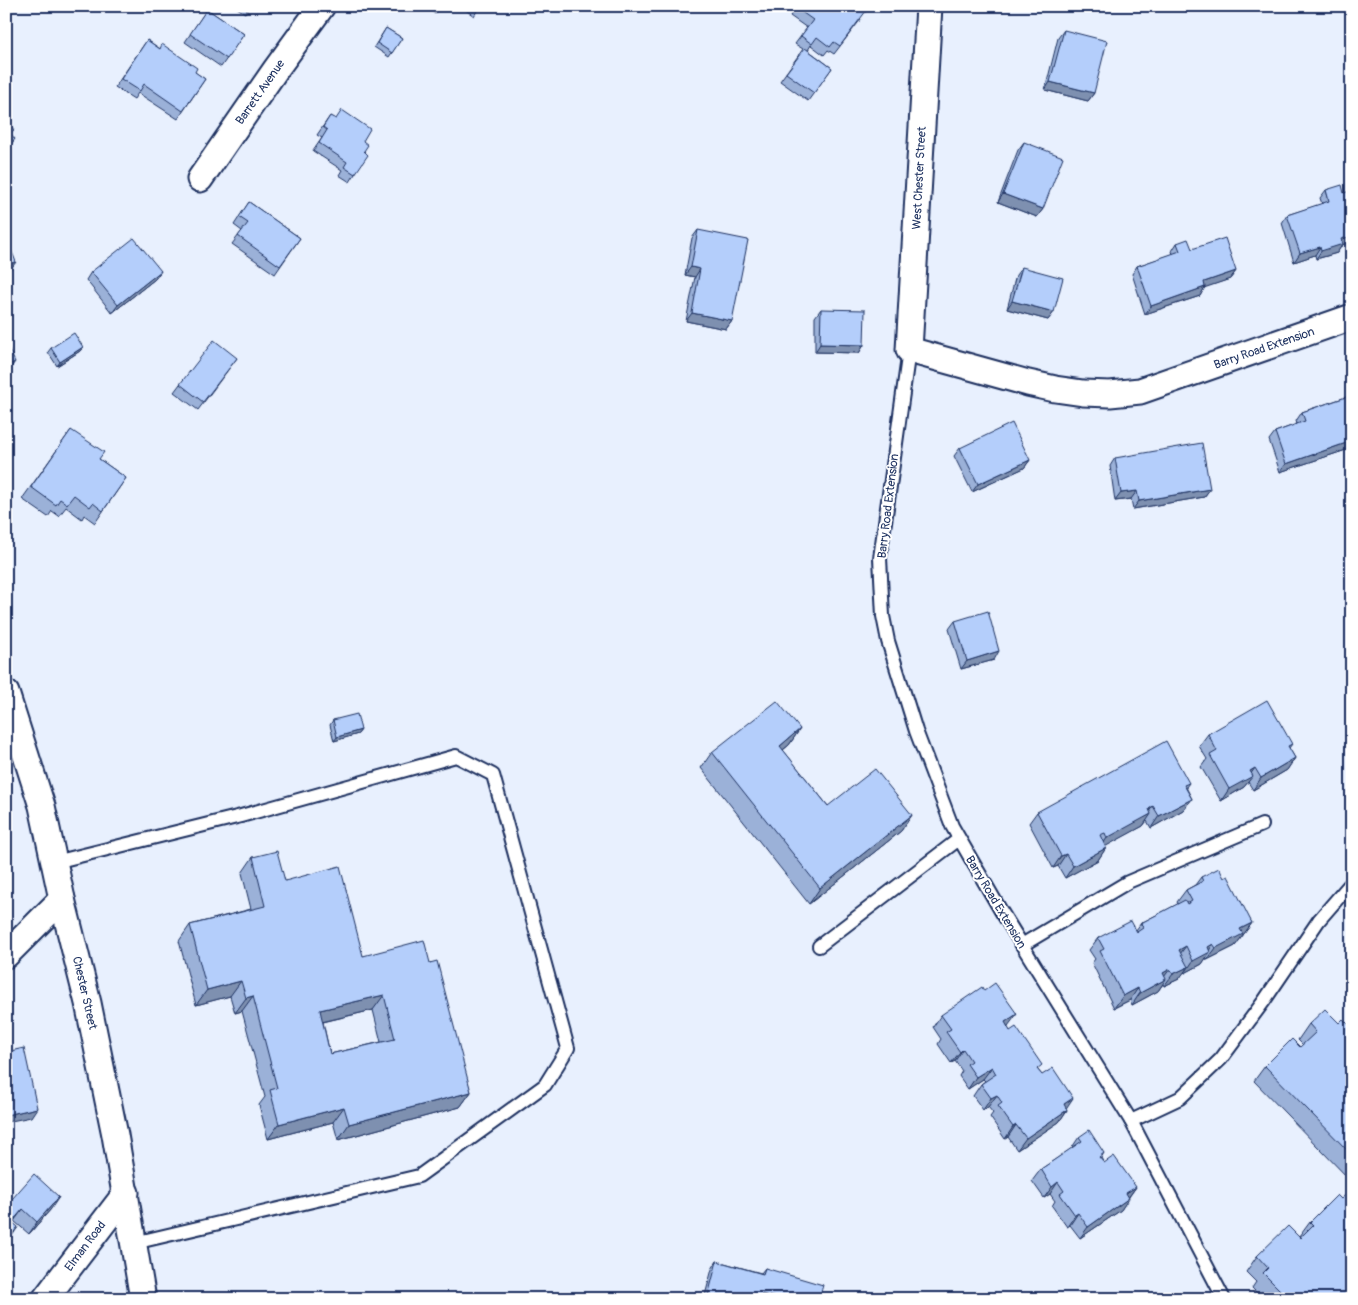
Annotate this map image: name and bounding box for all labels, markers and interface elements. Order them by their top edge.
street label: Barrett Avenue [233,57,288,128]
street label: West Chester Street [909,126,930,230]
street label: Barry Road Extension [1212,324,1317,373]
street label: Barry Road Extension [875,453,902,559]
street label: Barry Road Extension [962,853,1029,951]
street label: Chester Street [69,955,100,1031]
street label: Elman Road [62,1218,109,1274]

